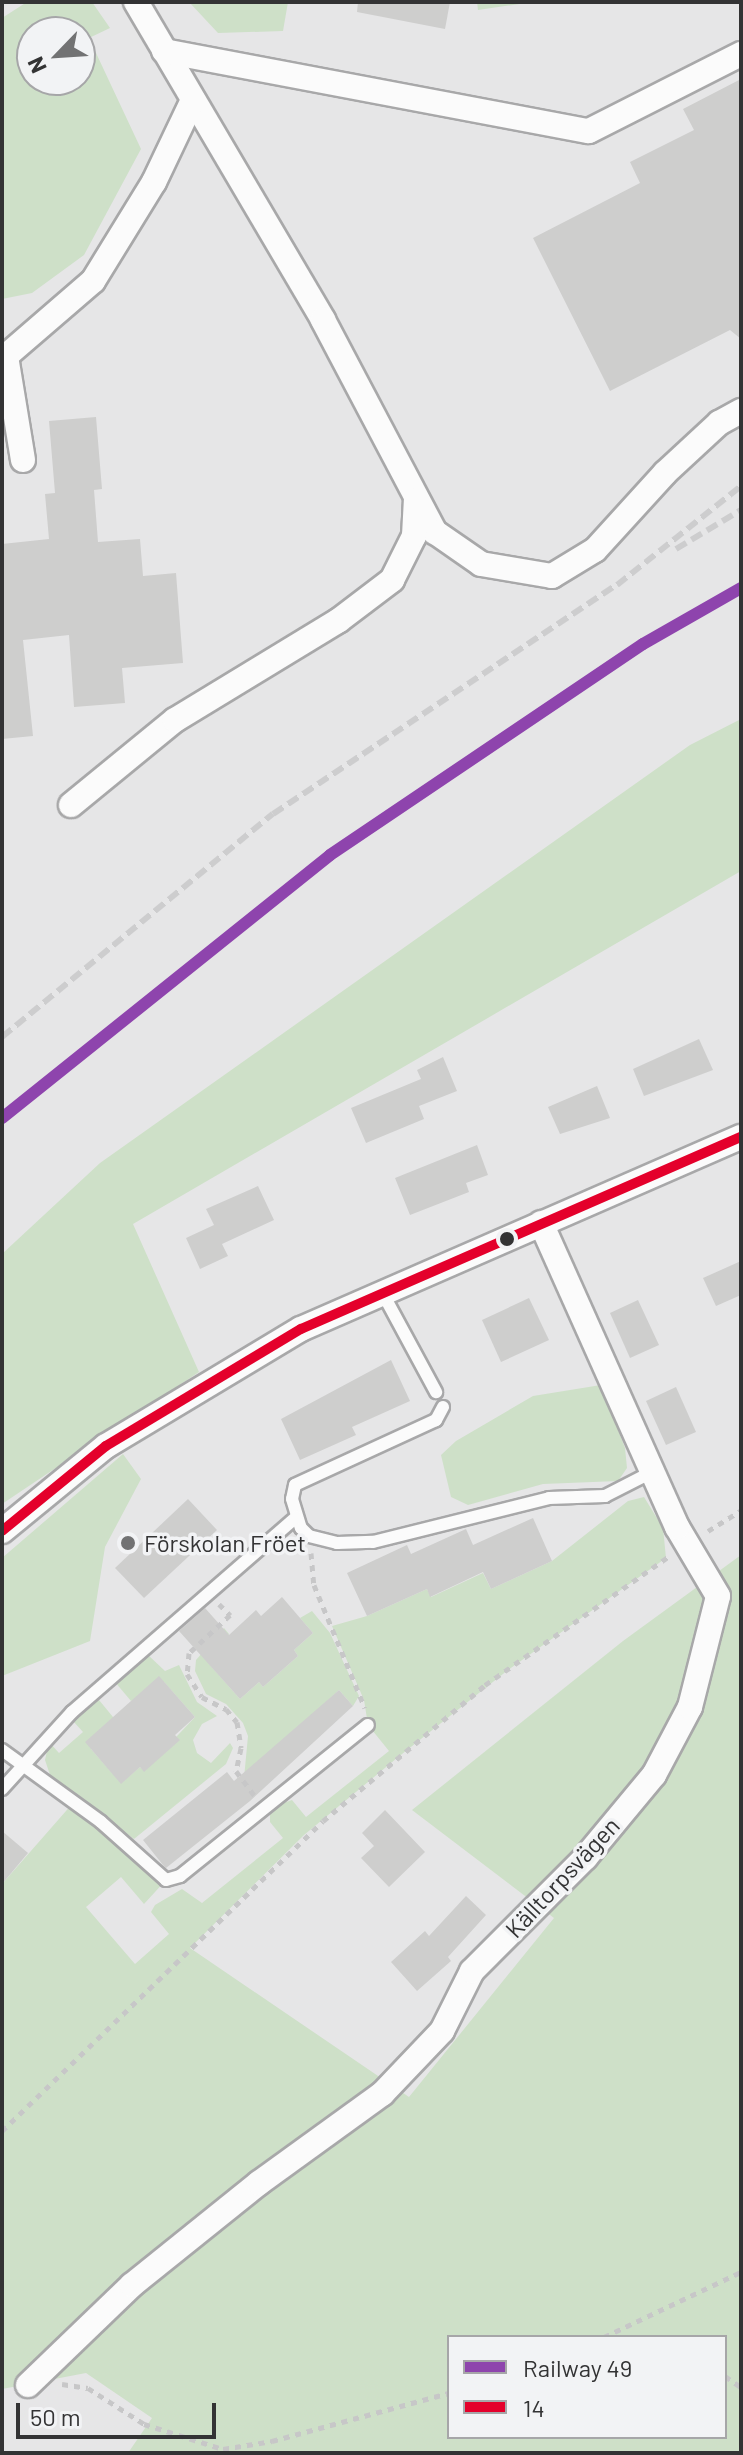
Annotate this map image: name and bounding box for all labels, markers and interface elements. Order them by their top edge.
north arrow [16,16,96,96]
text: N [21,53,51,77]
unlabelled marker [499,1231,515,1247]
place label: Förskolan Fröet [144,1529,306,1557]
marker: Förskolan Fröet [119,1534,137,1552]
street label: Källtorpsvägen [499,1811,625,1943]
legend [447,2335,727,2439]
text: Railway 49 [523,2353,632,2382]
scale bar [20,2387,220,2437]
text: 14 [523,2393,545,2422]
text: 50 m [30,2402,81,2431]

